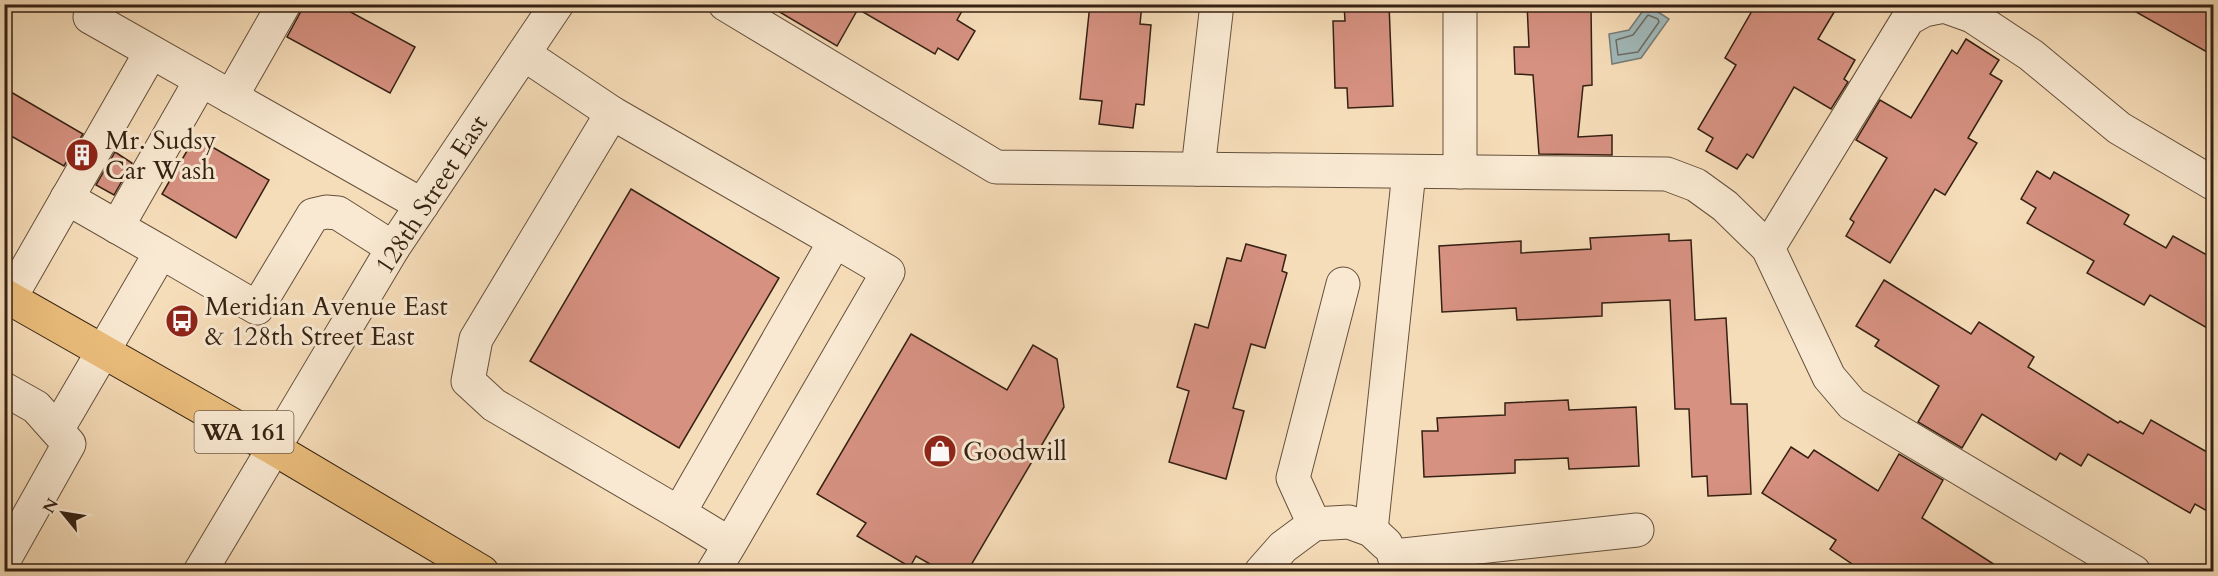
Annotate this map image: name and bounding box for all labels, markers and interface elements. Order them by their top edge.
street label: 128th Street East [367,108,496,281]
place label: Mr. Sudsy Car Wash [105,123,216,188]
building icon: Mr. Sudsy Car Wash [64,137,100,173]
place label: Meridian Avenue East & 128th Street East [205,289,448,354]
bus stop icon: Meridian Avenue East & 128th Street East [164,303,200,339]
road number: WA 161 [194,411,294,453]
shop icon: Goodwill [922,433,958,469]
place label: Goodwill [963,434,1067,469]
north arrow [33,483,93,543]
text: N [38,494,64,518]

